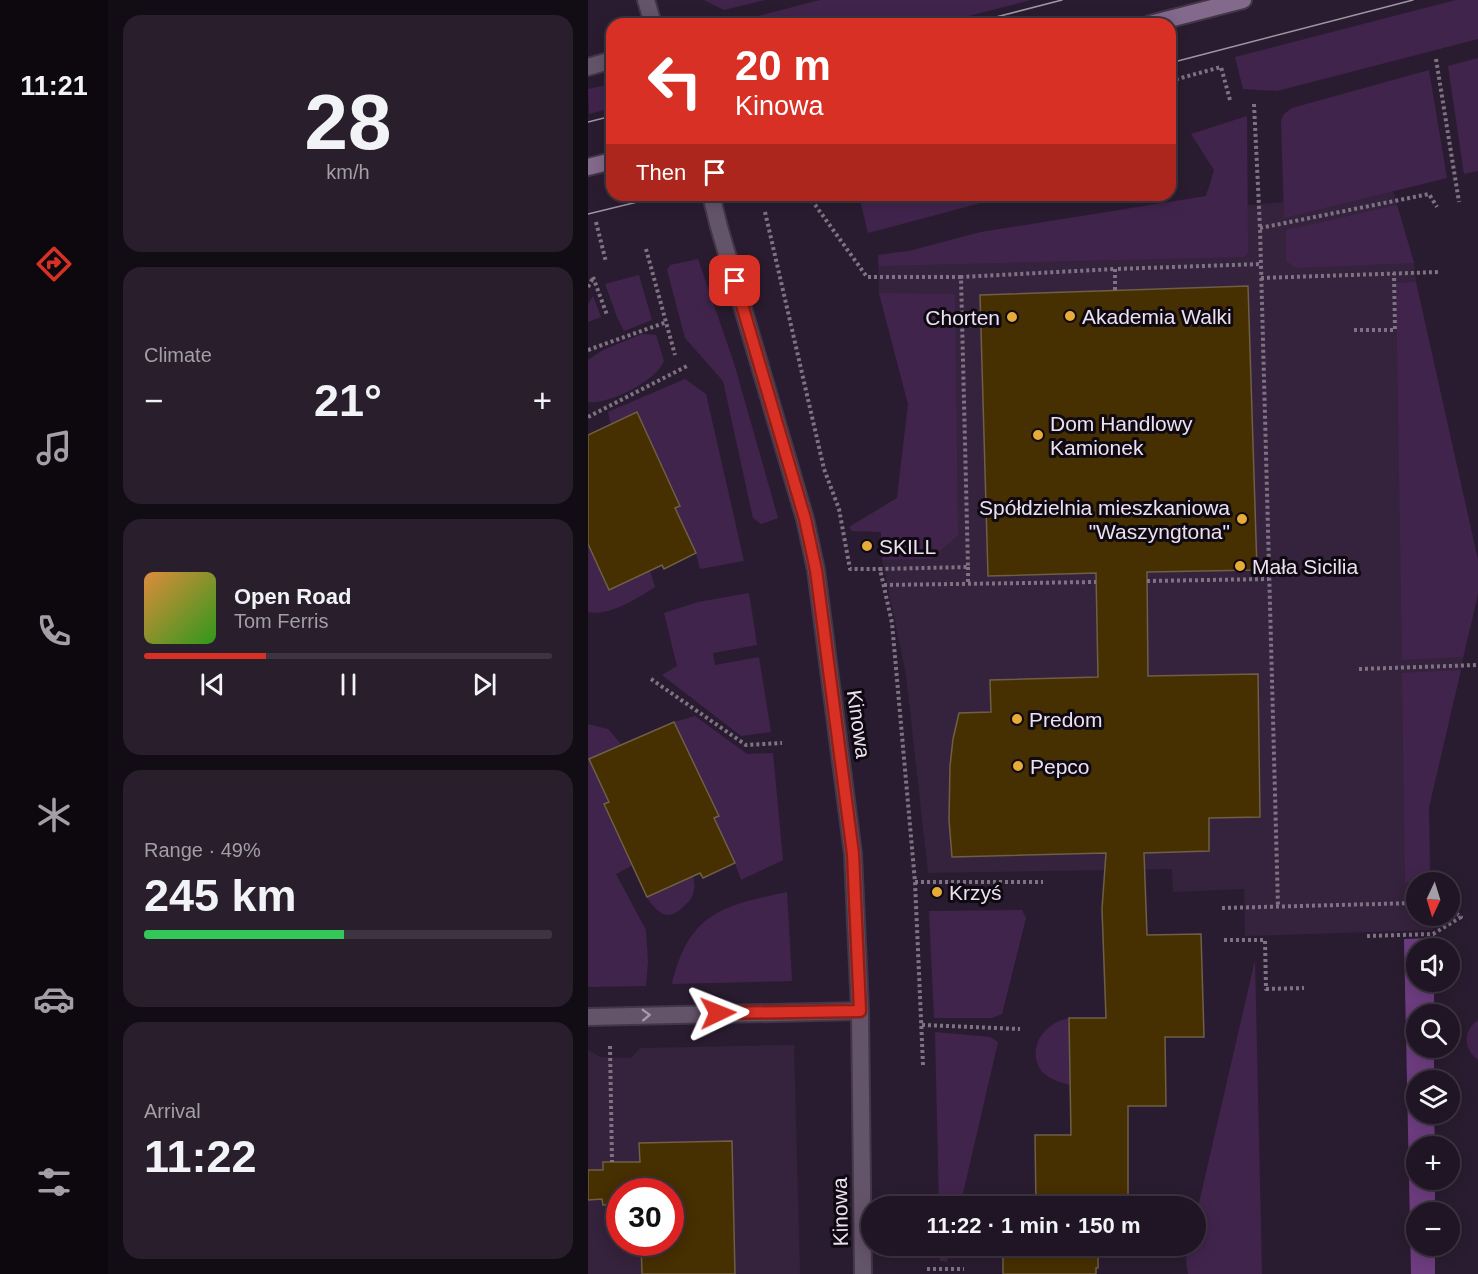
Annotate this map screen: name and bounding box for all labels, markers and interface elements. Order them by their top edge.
icon: left [636,42,714,120]
text: 20 m [735,42,831,89]
text: 11:21 [20,71,88,101]
text: 28 [305,78,391,166]
text: Kinowa [735,91,824,121]
icon: arrive [698,156,731,189]
text: Then [636,160,686,185]
text: km/h [326,161,370,183]
icon: directions [33,243,75,285]
pin [709,255,760,306]
icon: arrive [718,264,751,297]
place label: Akademia Walki [1082,305,1232,328]
place label: Chorten [925,306,1000,329]
marker: Akademia Walki [1063,309,1077,323]
marker: Chorten [1005,310,1019,324]
text: Climate [144,344,212,366]
text: 21° [314,375,382,426]
text: − [144,382,163,419]
text: + [533,382,552,419]
place label: Dom Handlowy Kamionek [1050,412,1193,459]
icon: music [33,427,75,469]
marker: Dom Handlowy Kamionek [1031,428,1045,442]
place label: Spółdzielnia mieszkaniowa "Waszyngtona" [979,496,1230,543]
marker: Spółdzielnia mieszkaniowa "Waszyngtona" [1235,512,1249,526]
place label: SKILL [879,535,936,558]
marker: SKILL [860,539,874,553]
place label: Mała Sicilia [1252,555,1359,578]
marker: Mała Sicilia [1233,559,1247,573]
text: Open Road [234,584,351,609]
icon: phone [33,610,75,652]
text: Tom Ferris [234,610,328,632]
icon: previous [196,668,229,701]
icon: pause [332,668,365,701]
icon: next [468,668,501,701]
street label: Kinowa [843,688,875,760]
place label: Predom [1029,708,1103,731]
marker: Predom [1010,712,1024,726]
place label: Pepco [1030,755,1090,778]
marker: Pepco [1011,759,1025,773]
icon: climate [33,794,75,836]
text: Range · 49% [144,839,261,861]
text: 245 km [144,870,297,921]
north arrow [1406,872,1460,926]
map controls [1406,872,1460,1256]
place label: Krzyś [949,881,1002,904]
marker: Krzyś [930,885,944,899]
button: sound [1406,938,1460,992]
icon: car [33,978,75,1020]
position arrow [686,981,750,1045]
button: search [1406,1004,1460,1058]
one-way arrow [642,1009,651,1022]
button: layers [1406,1070,1460,1124]
text: Arrival [144,1100,201,1122]
text: 11:22 [144,1131,257,1182]
button: + [1406,1136,1460,1190]
icon: filters [33,1161,75,1203]
street label: Kinowa [828,1177,852,1247]
speed limit sign: 30 [606,1178,684,1256]
button: − [1406,1202,1460,1256]
text: 11:22 · 1 min · 150 m [927,1213,1141,1238]

